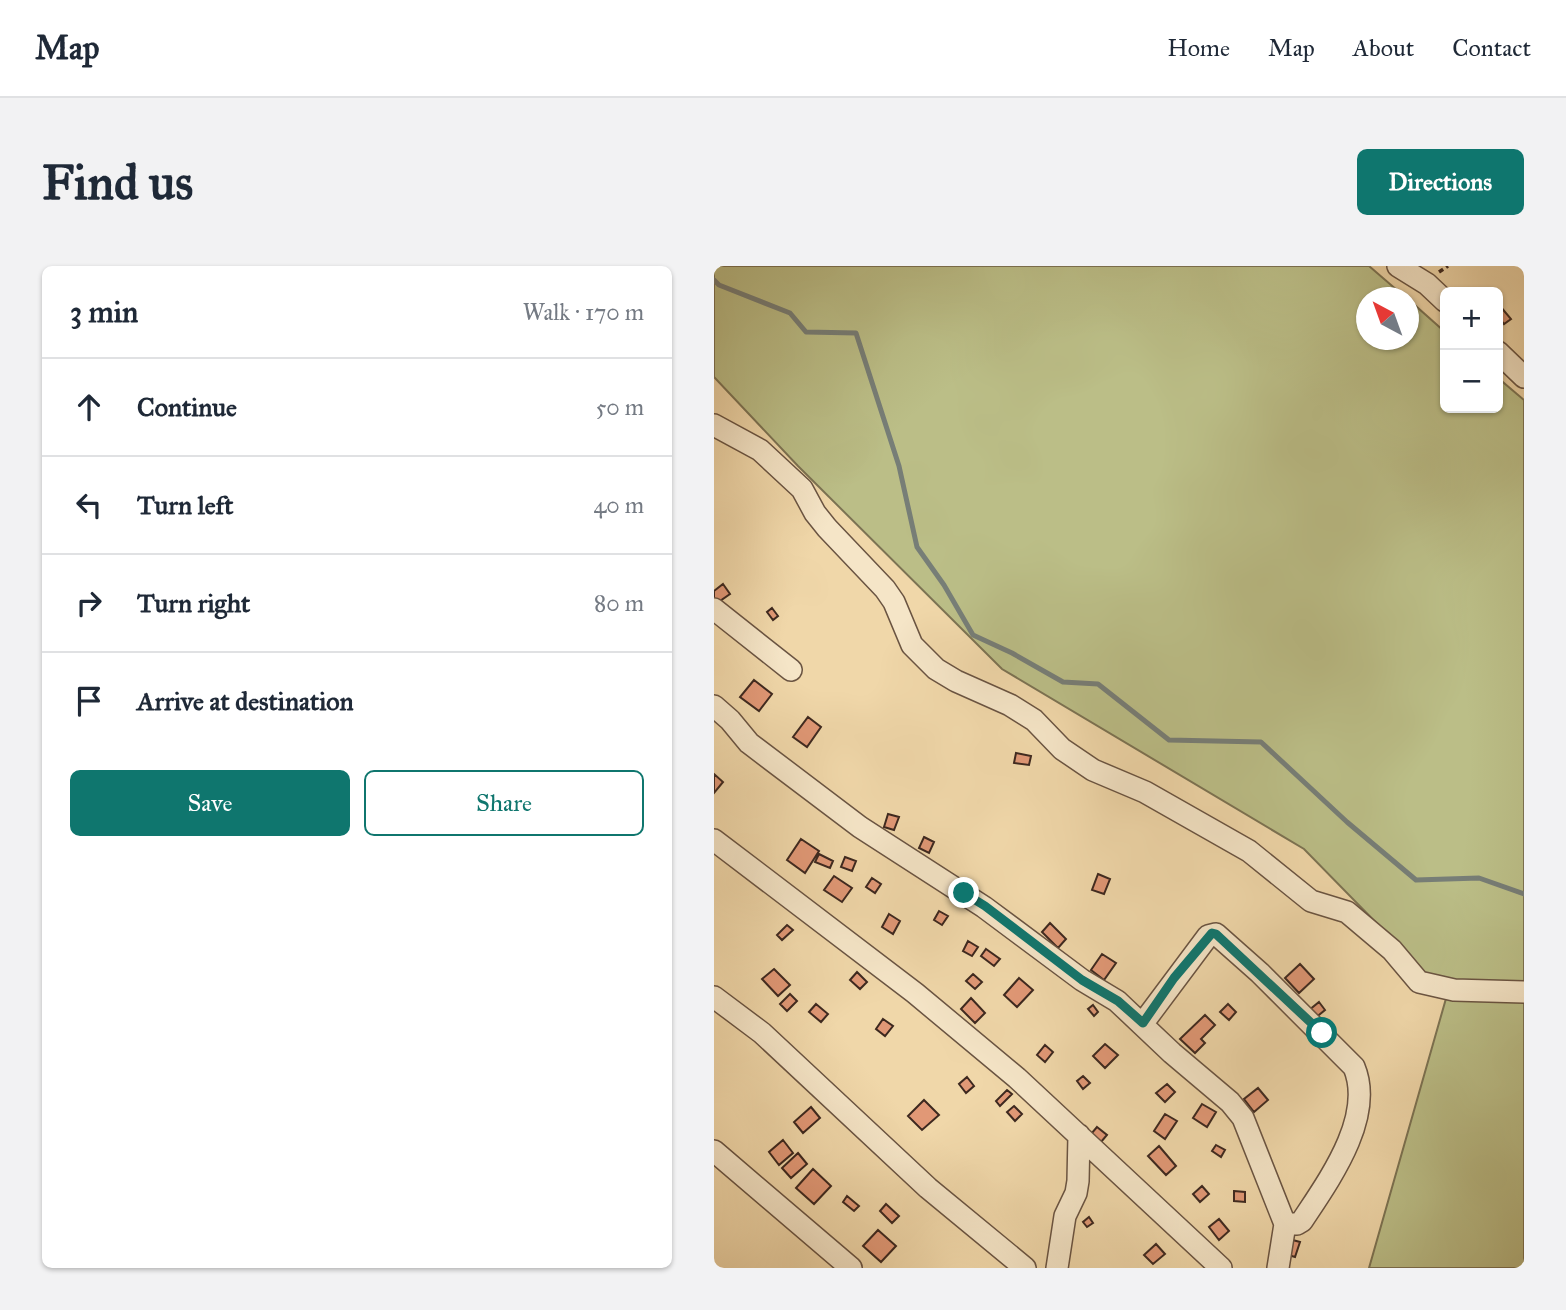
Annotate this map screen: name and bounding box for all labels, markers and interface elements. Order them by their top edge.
text: Map [35,28,99,68]
text: Home [1167,33,1230,63]
text: Map [1268,33,1315,63]
text: About [1353,33,1414,63]
text: Contact [1452,33,1531,63]
button: Directions [1357,149,1524,215]
text: Find us [42,153,193,212]
north arrow [1356,287,1419,350]
map controls [1440,287,1503,413]
button: + [1440,287,1503,350]
text: 3 min [70,294,138,330]
text: Walk · 170 m [523,298,644,326]
button: − [1440,350,1503,413]
icon: ahead [70,388,108,426]
text: Continue [137,391,237,423]
text: 50 m [596,393,644,421]
icon: left [70,486,108,524]
text: Turn left [137,489,233,521]
text: 40 m [594,491,644,519]
icon: right [70,584,108,622]
text: Turn right [137,587,250,619]
text: 80 m [594,589,644,617]
icon: arrive [70,682,108,720]
text: Arrive at destination [137,685,354,717]
button: Save [70,770,350,836]
button: Share [364,770,644,836]
route end [948,877,979,908]
route start [1306,1017,1337,1048]

